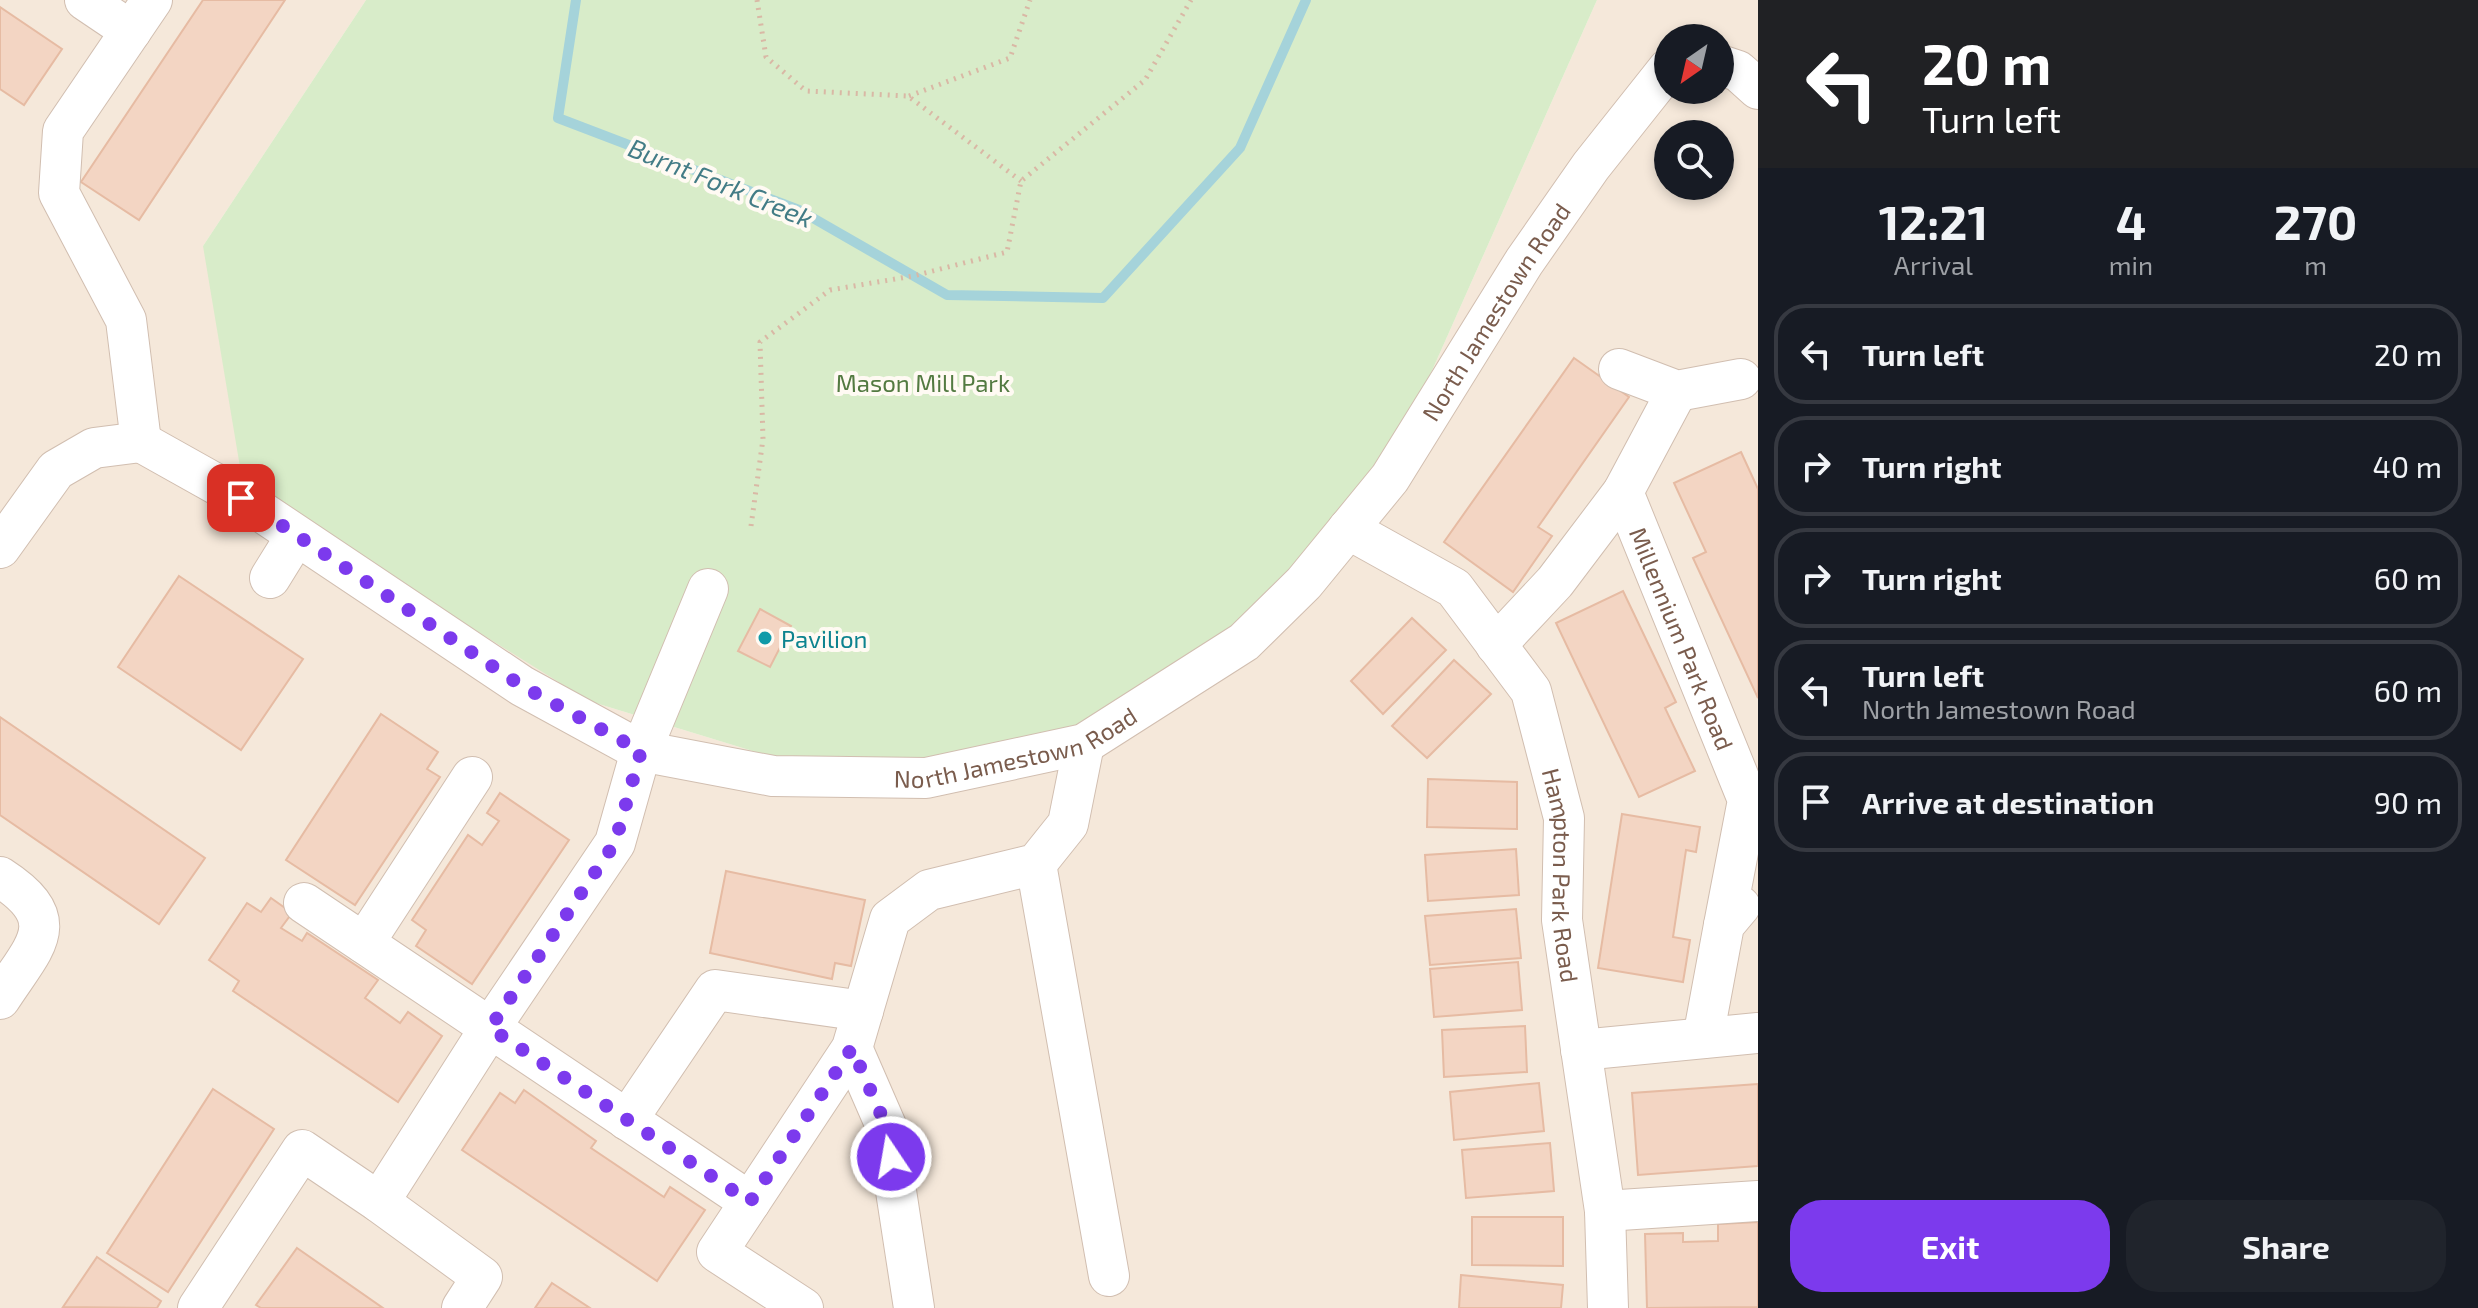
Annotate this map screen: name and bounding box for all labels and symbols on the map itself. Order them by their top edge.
north arrow [1654,24,1734,104]
water label: Burnt Fork Creek [624,131,818,233]
street label: North Jamestown Road [1415,197,1576,426]
park label: Mason Mill Park [836,368,1010,397]
pin [207,464,275,532]
street label: Millennium Park Road [1624,523,1741,754]
place label: Pavilion [781,624,868,653]
marker: Pavilion [756,629,774,647]
street label: North Jamestown Road [894,700,1142,792]
street label: Hampton Park Road [1537,765,1586,984]
position arrow [849,1115,933,1199]

